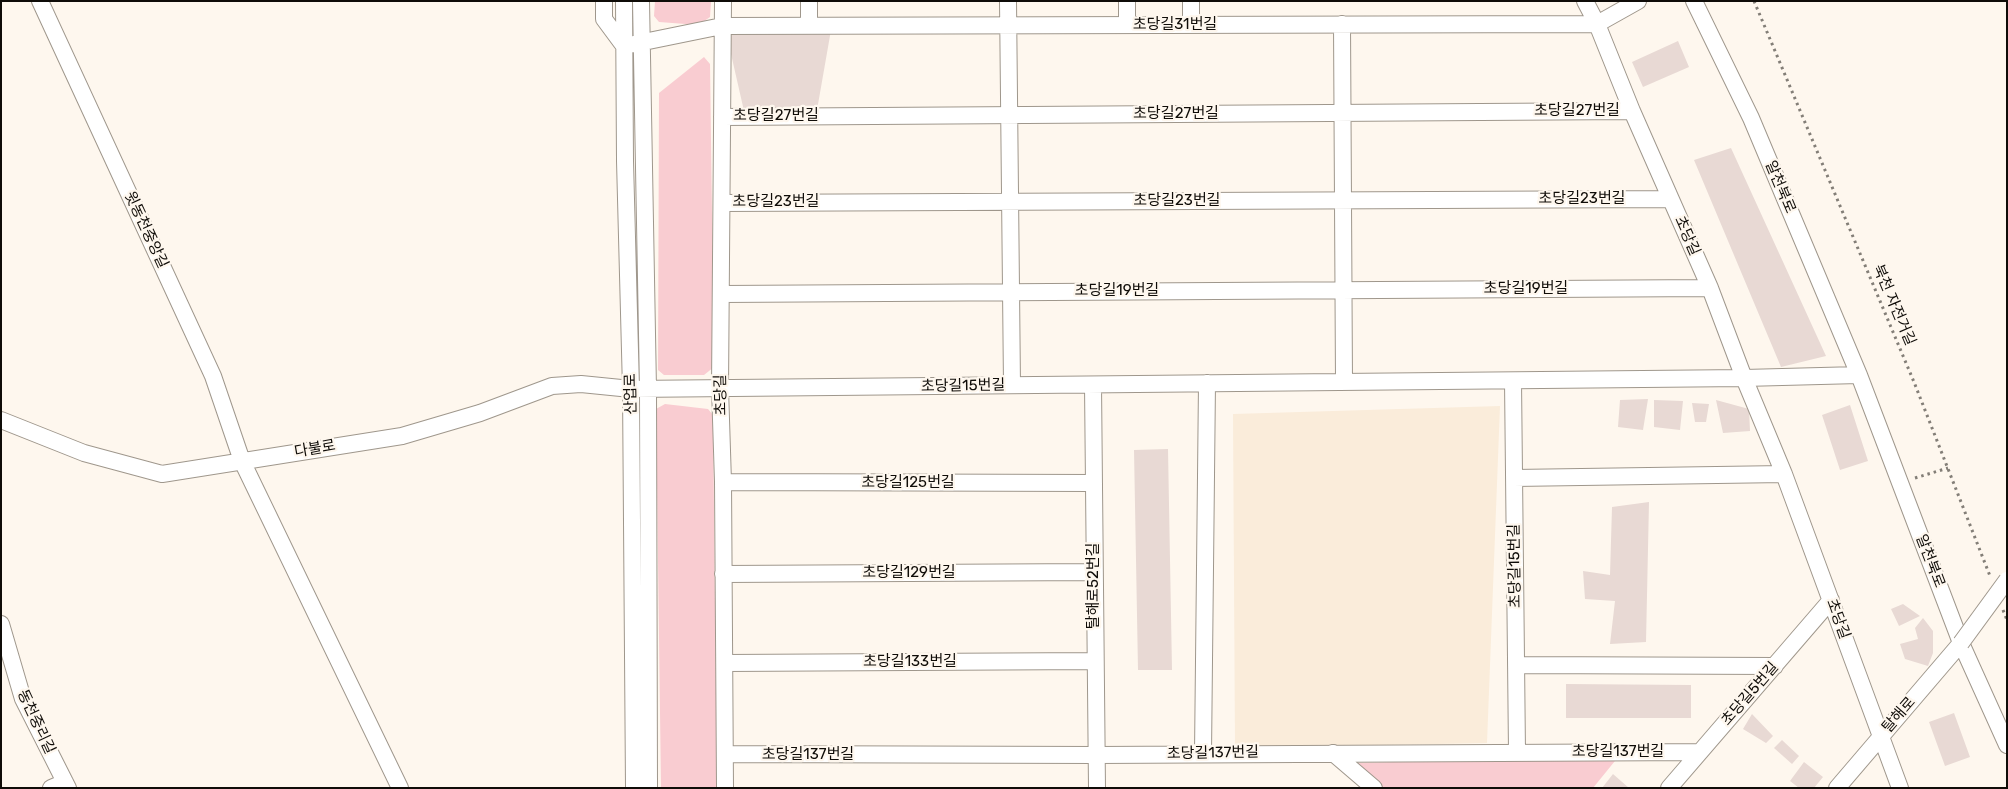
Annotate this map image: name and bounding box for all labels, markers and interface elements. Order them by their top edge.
street label: 초당길31번길 [1133,16,1217,34]
street label: 초당길27번길 [1534,102,1620,120]
street label: 초당길27번길 [1133,105,1219,123]
street label: 초당길27번길 [733,107,819,125]
street label: 알천북로 [1761,158,1799,216]
street label: 윗동천중앙길 [120,189,172,271]
street label: 초당길23번길 [1539,190,1625,208]
street label: 초당길23번길 [1134,192,1220,210]
street label: 초당길23번길 [733,193,819,211]
street label: 초당길 [1670,213,1704,259]
street label: 북천 자전거길 [1869,262,1919,348]
street label: 초당길19번길 [1484,280,1568,298]
street label: 초당길19번길 [1075,282,1159,300]
street label: 산업로 [622,373,640,415]
street label: 초당길 [712,374,730,416]
street label: 초당길15번길 [921,376,1005,396]
street label: 다불로 [293,437,337,461]
street label: 초당길125번길 [861,474,955,492]
street label: 초당길15번길 [1505,524,1525,608]
street label: 알천북로 [1912,532,1948,590]
street label: 탈해로52번길 [1085,543,1103,629]
street label: 초당길129번길 [862,564,956,582]
street label: 초당길 [1822,596,1854,642]
street label: 초당길133번길 [863,653,957,671]
street label: 초당길5번길 [1718,659,1782,729]
street label: 동천중리길 [13,687,59,757]
street label: 탈해로 [1879,693,1919,737]
street label: 초당길137번길 [1167,743,1259,763]
street label: 초당길137번길 [1572,743,1664,761]
street label: 초당길137번길 [762,746,854,764]

